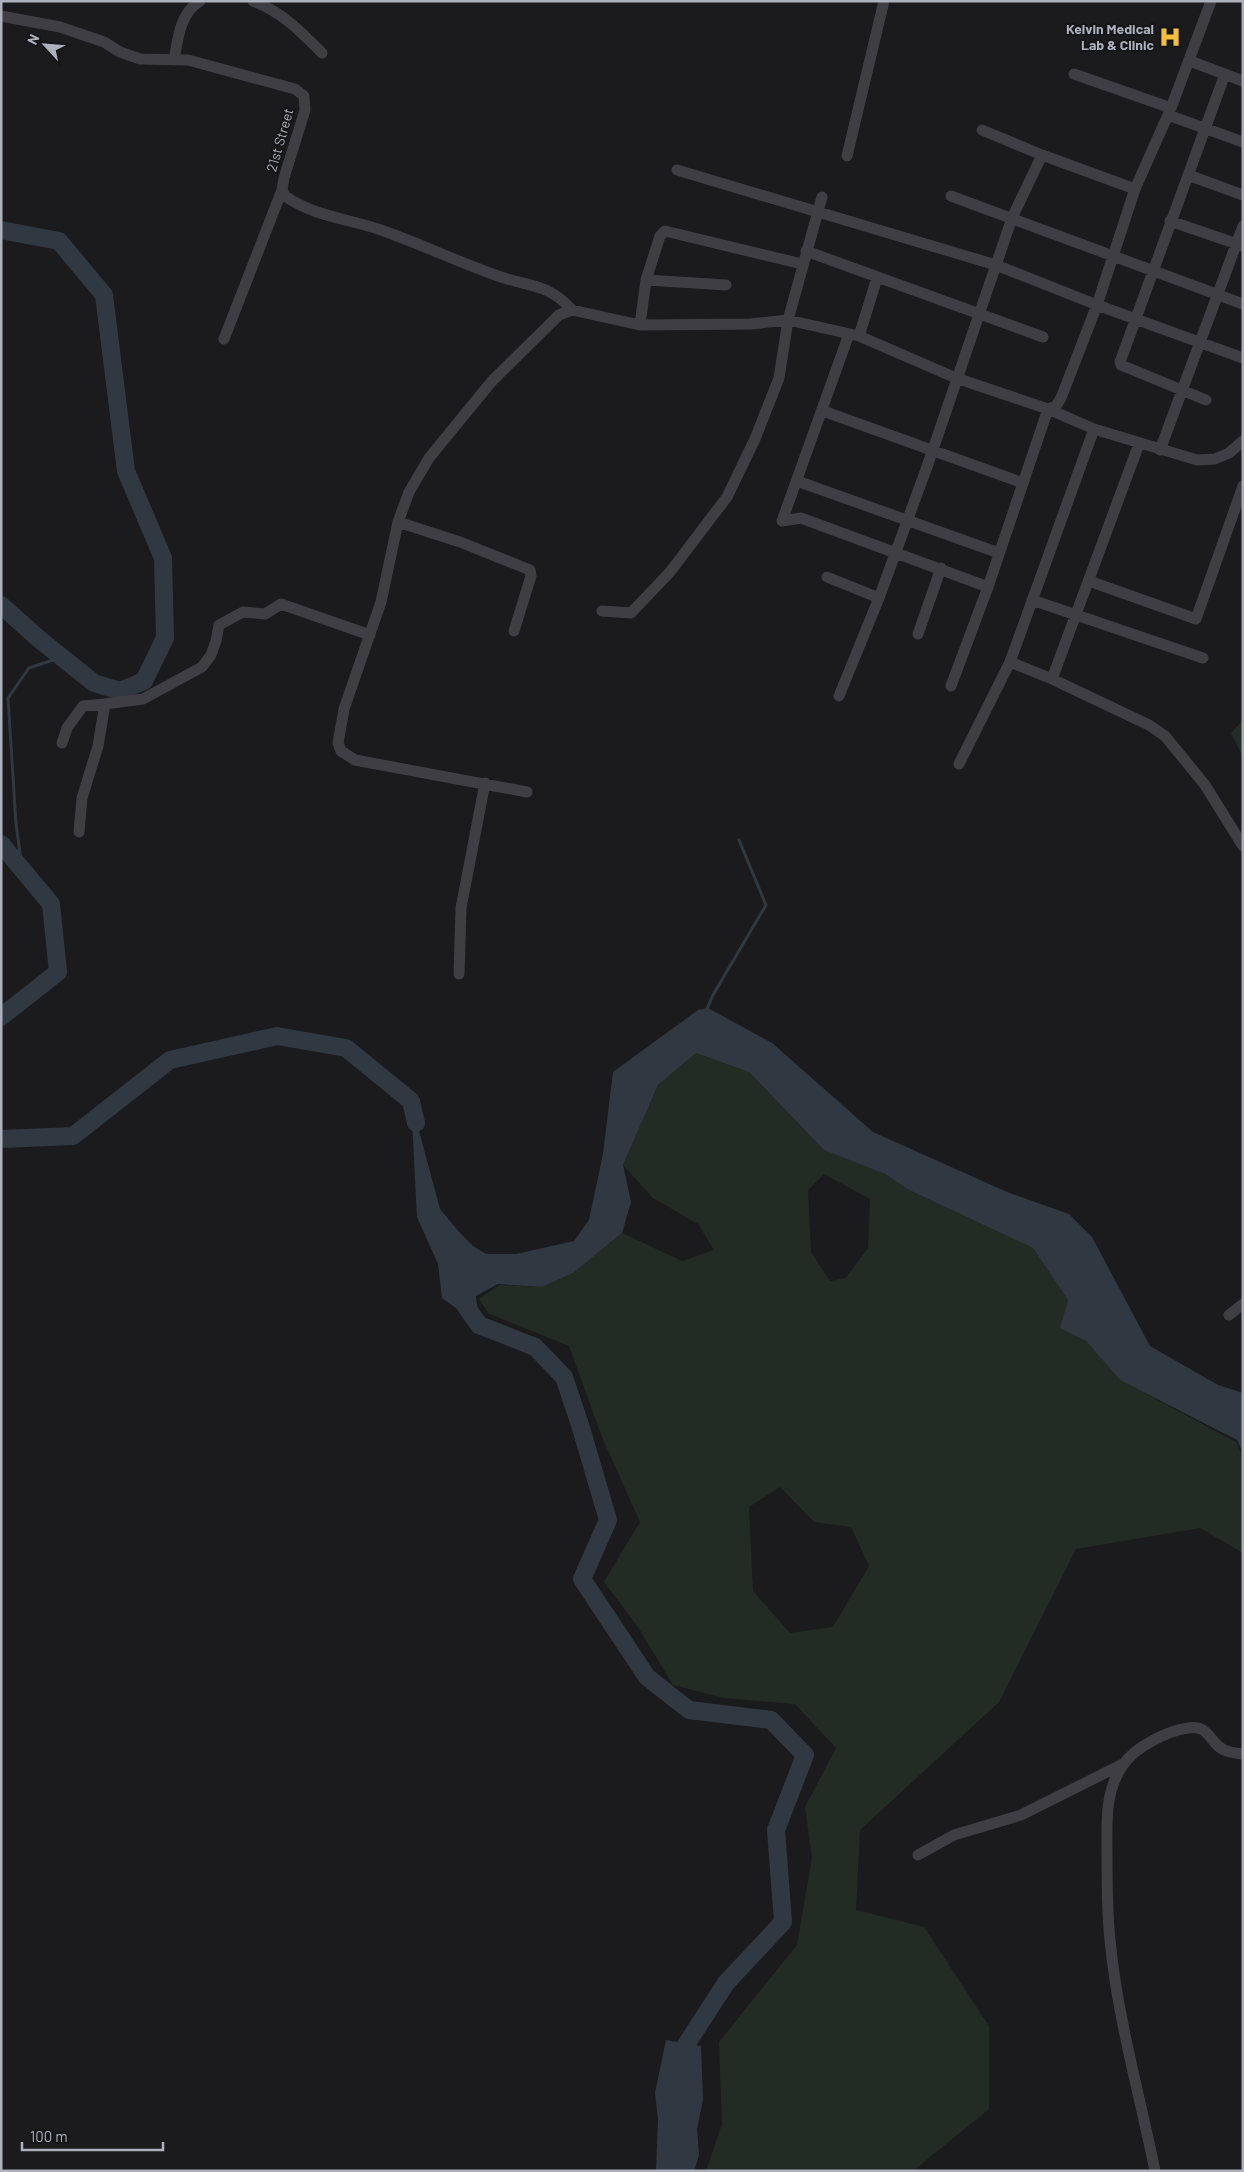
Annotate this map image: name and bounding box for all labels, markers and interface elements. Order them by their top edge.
north arrow [20,20,70,70]
place label: Kelvin Medical Lab & Clinic [1066,20,1154,53]
hospital icon: Kelvin Medical Lab & Clinic [1157,24,1183,50]
text: N [23,31,43,47]
street label: 21st Street [262,106,297,173]
scale bar [22,2120,164,2152]
text: 100 m [30,2127,68,2145]

